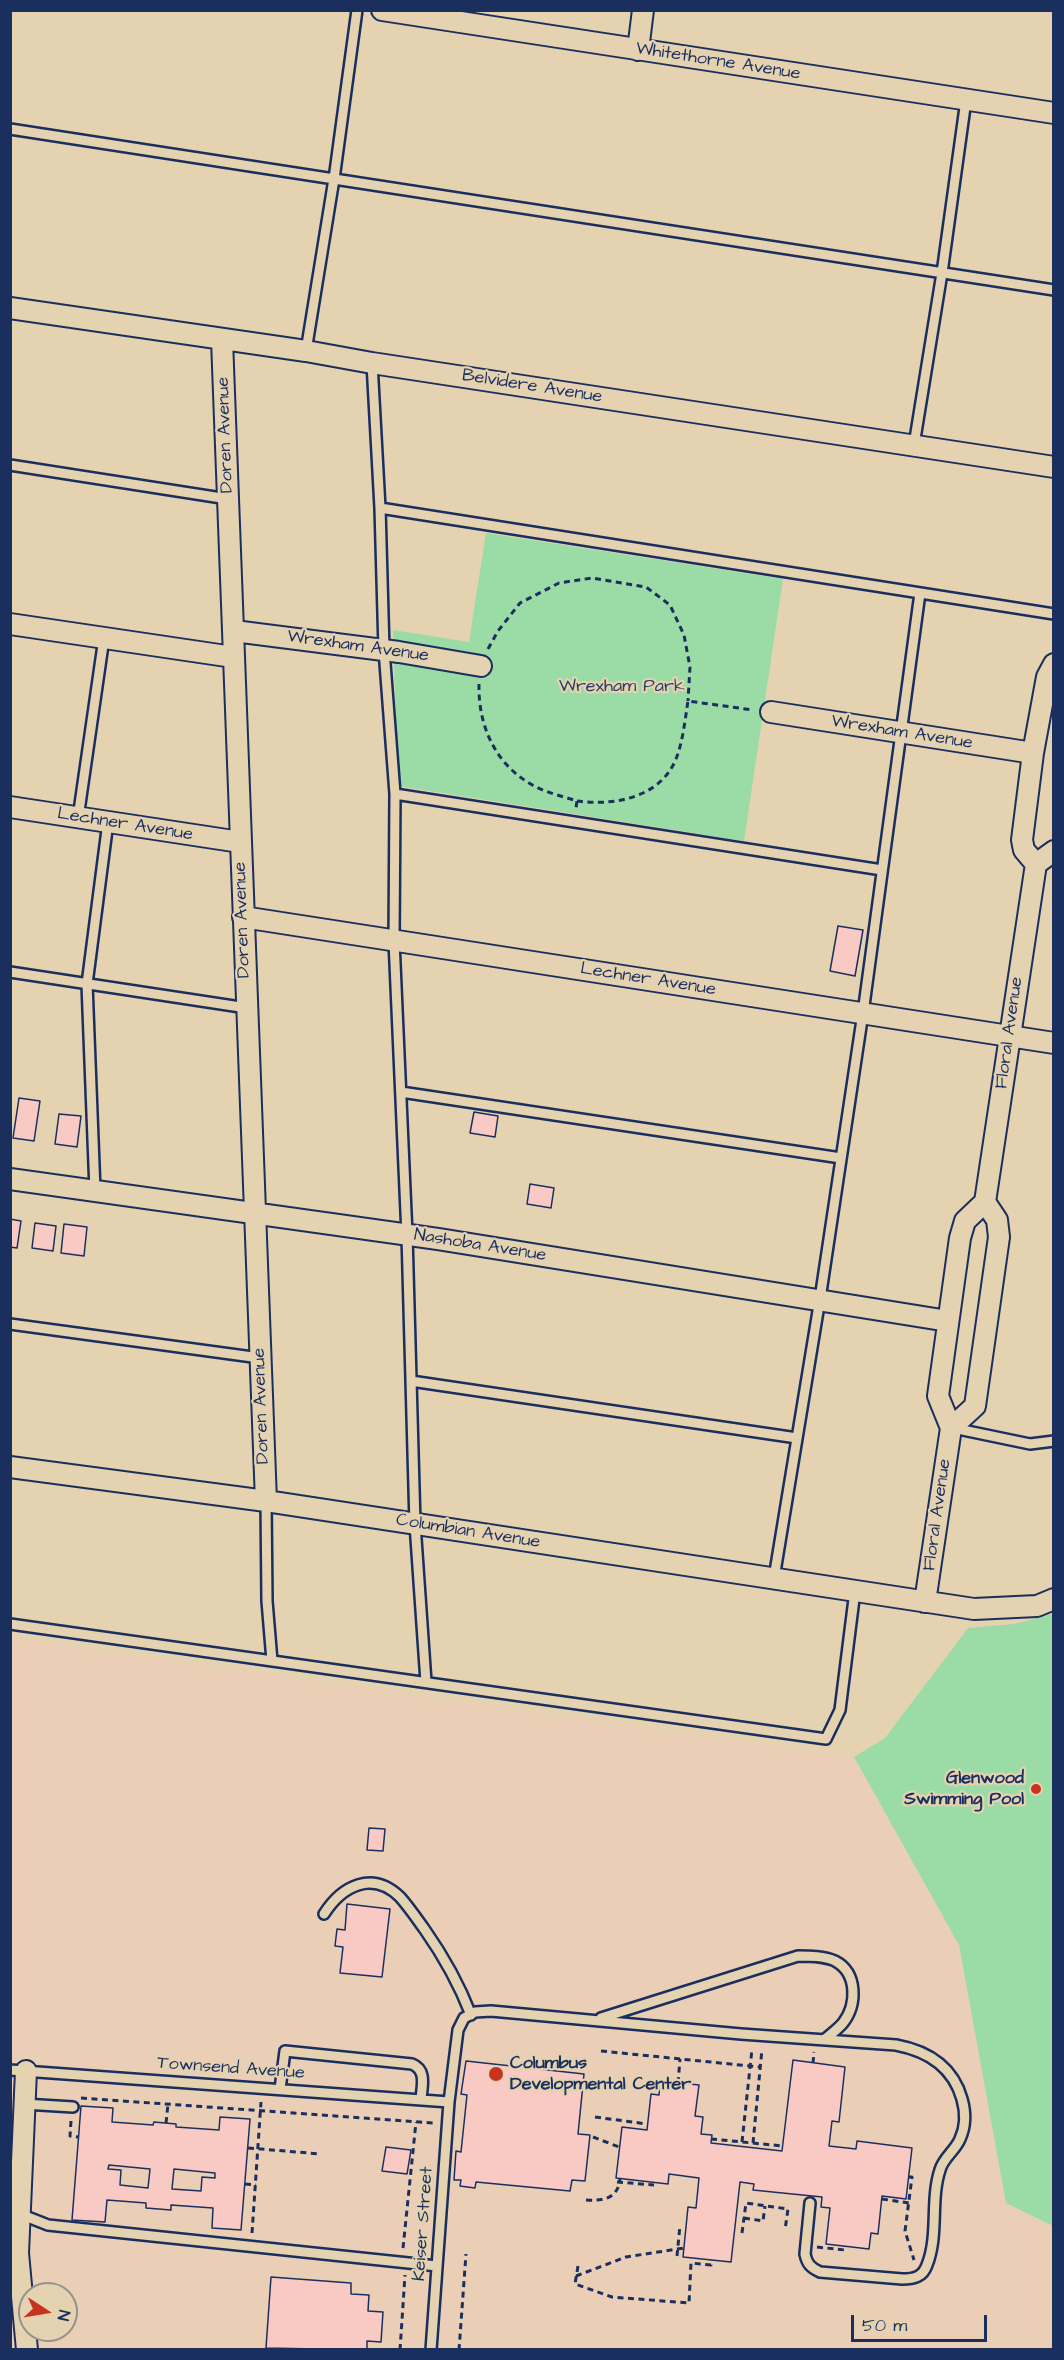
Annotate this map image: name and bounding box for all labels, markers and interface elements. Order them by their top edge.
street label: Whitethorne Avenue [634,38,802,86]
street label: Belvidere Avenue [460,365,604,409]
street label: Doren Avenue [213,377,239,493]
street label: Wrexham Avenue [286,626,430,668]
park label: Wrexham Park [559,676,685,698]
street label: Wrexham Avenue [830,711,974,755]
street label: Lechner Avenue [56,804,194,846]
street label: Doren Avenue [230,862,256,978]
street label: Lechner Avenue [579,959,717,1001]
street label: Floral Avenue [991,976,1029,1090]
street label: Nashoba Avenue [412,1225,548,1267]
street label: Doren Avenue [249,1348,275,1464]
street label: Floral Avenue [919,1458,957,1572]
street label: Columbian Avenue [394,1510,542,1554]
place label: Glenwood Swimming Pool [904,1768,1024,1810]
marker: Glenwood Swimming Pool [1029,1782,1043,1796]
street label: Townsend Avenue [157,2053,305,2085]
place label: Columbus Developmental Center [510,2053,691,2096]
marker: Columbus Developmental Center [487,2065,505,2083]
street label: Keiser Street [409,2166,439,2282]
north arrow [18,2282,78,2342]
scale bar [854,2303,990,2341]
text: N [52,2308,75,2323]
text: 50 m [862,2313,907,2338]

